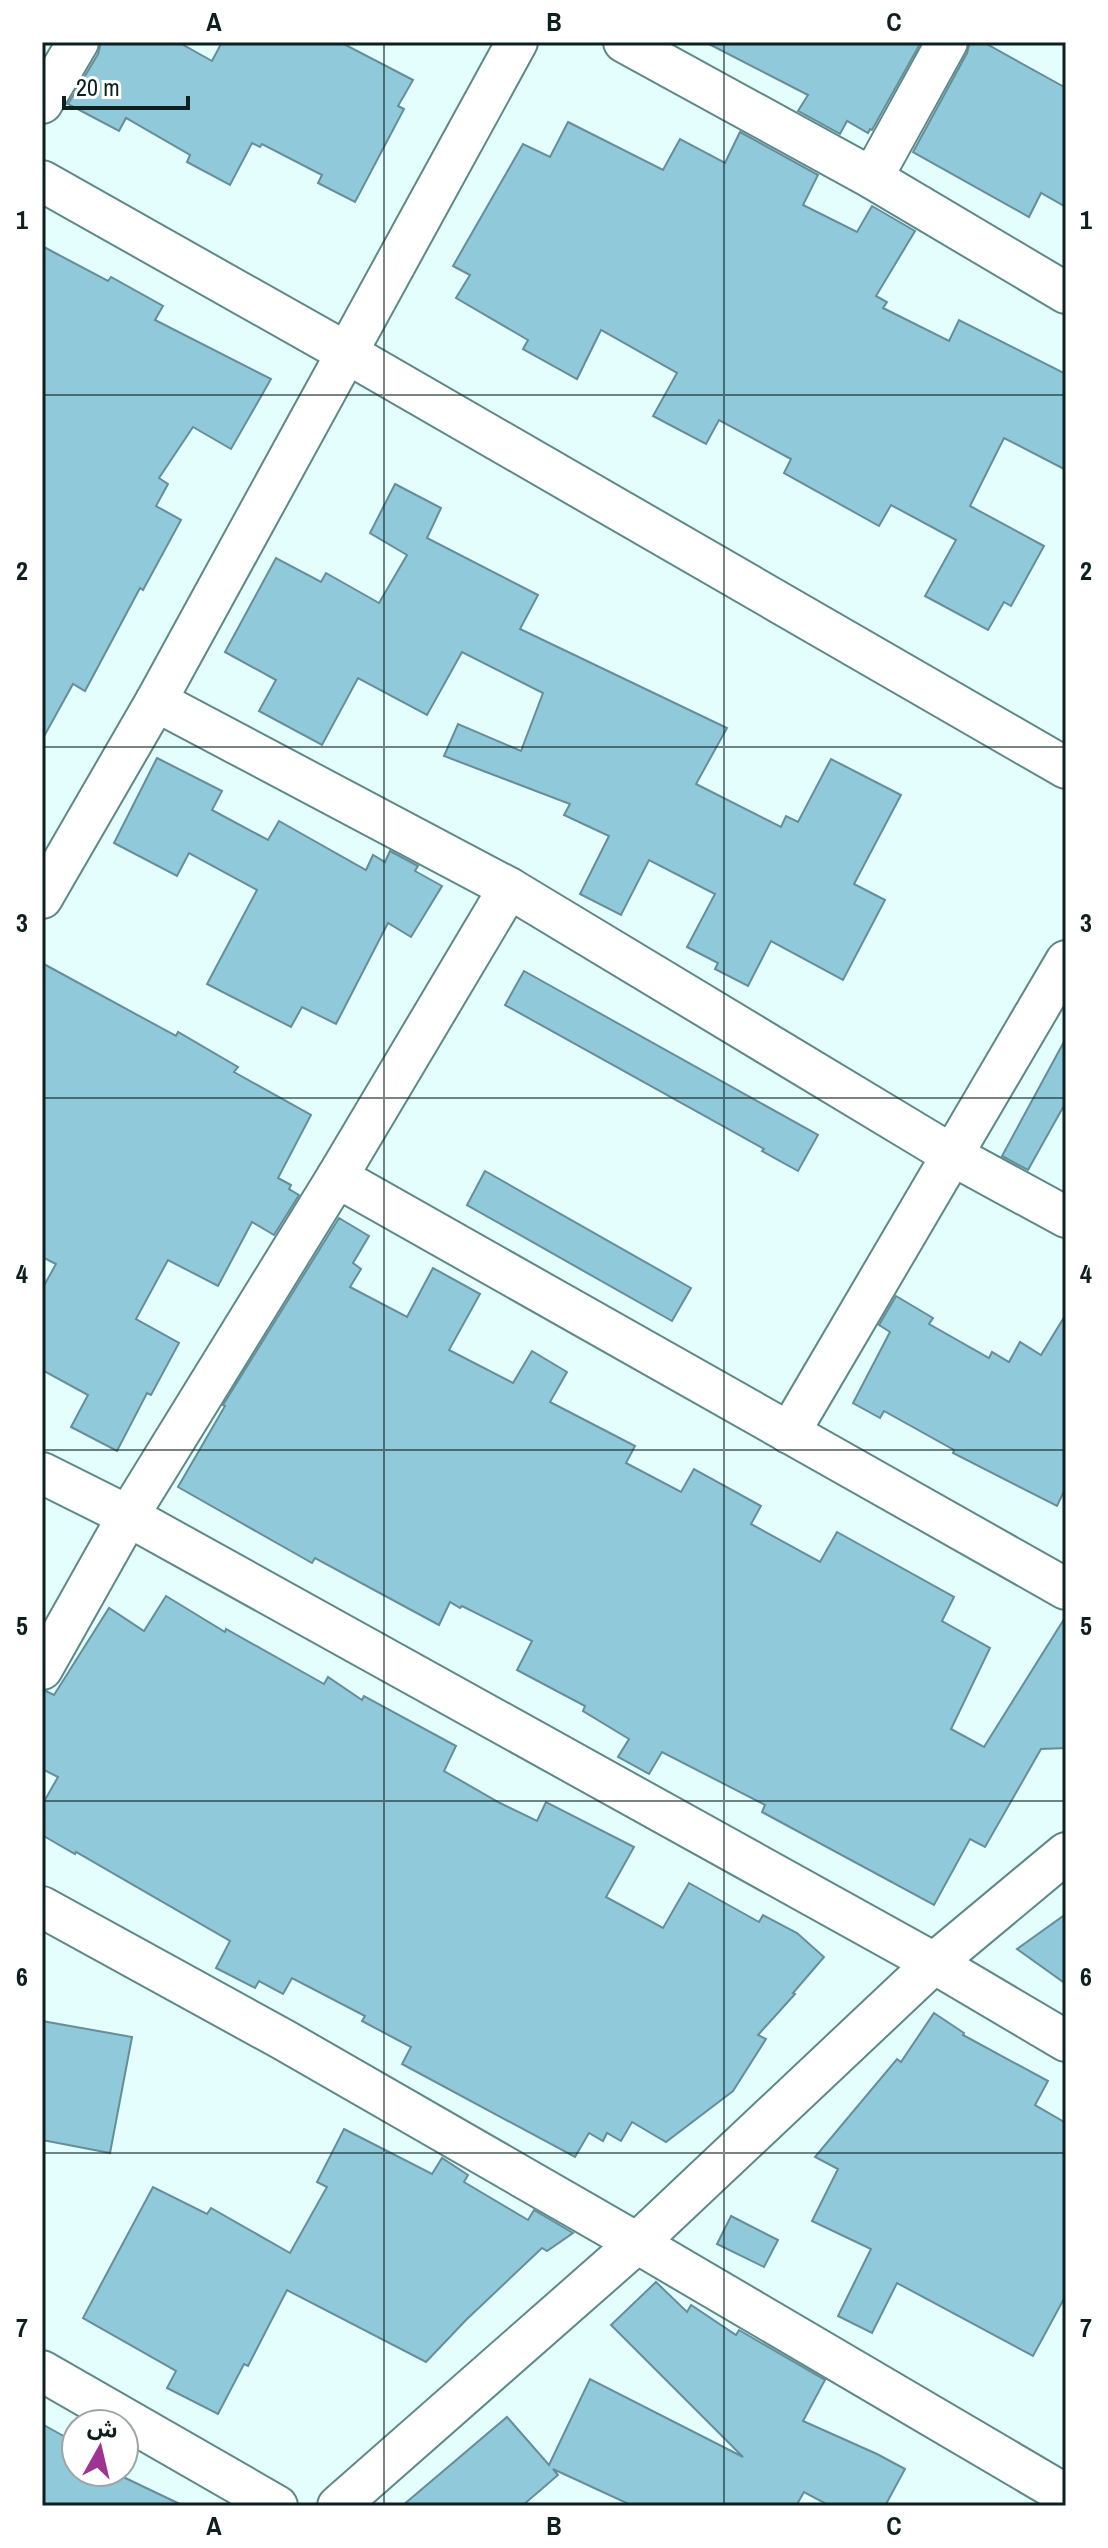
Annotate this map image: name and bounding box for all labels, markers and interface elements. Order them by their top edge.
text: A [206,4,222,39]
text: B [546,4,562,39]
text: C [886,4,902,39]
scale bar [64,60,188,110]
text: 20 m [76,71,120,103]
text: 1 [16,202,28,237]
text: 1 [1080,202,1092,237]
text: 2 [16,553,28,588]
text: 2 [1080,553,1092,588]
text: 3 [16,905,28,940]
text: 3 [1080,905,1092,940]
text: 4 [16,1256,28,1291]
text: 4 [1080,1256,1092,1291]
text: 5 [16,1608,28,1643]
text: 5 [1080,1608,1092,1643]
text: 6 [16,1959,28,1994]
text: 6 [1080,1959,1092,1994]
text: 7 [16,2310,28,2345]
text: 7 [1080,2310,1092,2345]
north arrow [60,2408,140,2488]
text: ش [86,2411,120,2445]
text: A [206,2508,222,2543]
text: B [546,2508,562,2543]
text: C [886,2508,902,2543]

